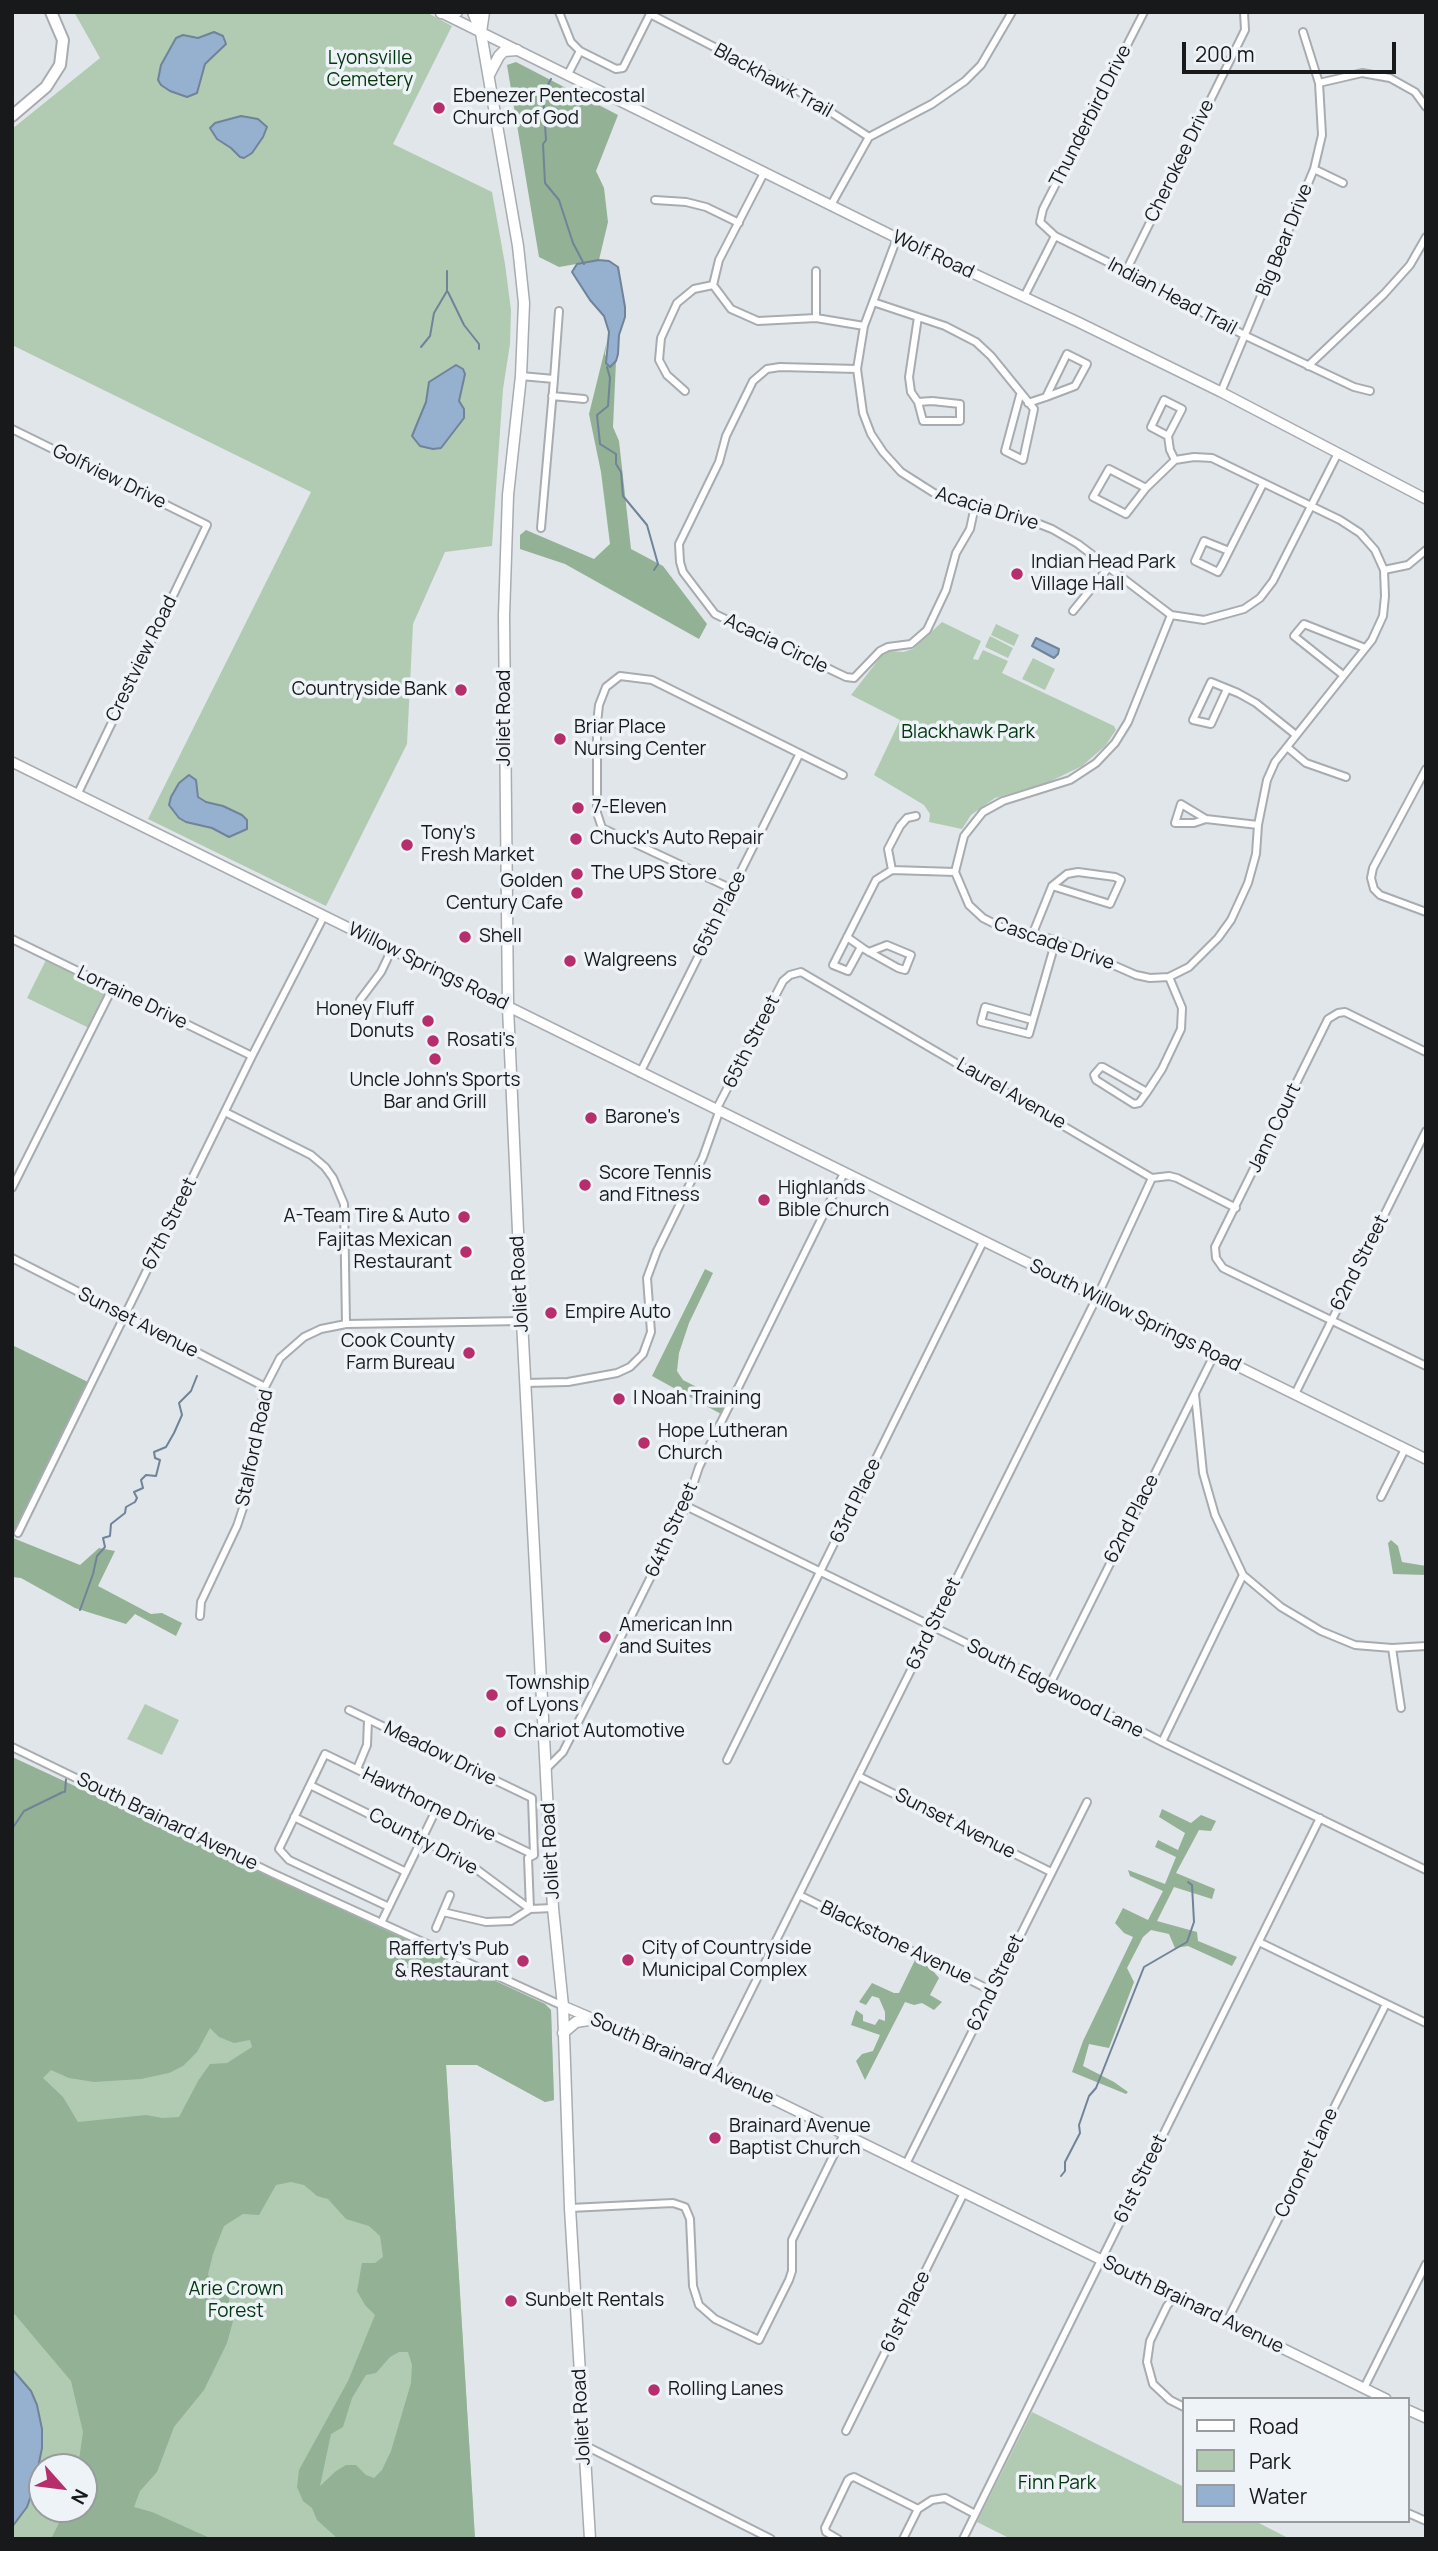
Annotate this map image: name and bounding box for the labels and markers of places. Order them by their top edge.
place label: Ebenezer Pentecostal Church of God [453,86,645,130]
marker: Ebenezer Pentecostal Church of God [431,100,447,116]
place label: Indian Head Park Village Hall [1031,552,1175,596]
marker: Indian Head Park Village Hall [1009,566,1025,582]
place label: Countryside Bank [292,679,447,701]
marker: Countryside Bank [453,682,469,698]
place label: Briar Place Nursing Center [574,717,706,761]
marker: Briar Place Nursing Center [552,731,568,747]
place label: 7-Eleven [592,797,667,819]
marker: 7-Eleven [570,800,586,816]
place label: Tony's Fresh Market [421,823,535,867]
place label: Chuck's Auto Repair [590,828,764,850]
marker: Chuck's Auto Repair [568,831,584,847]
marker: Tony's Fresh Market [399,837,415,853]
place label: The UPS Store [591,863,717,885]
marker: The UPS Store [569,866,585,882]
place label: Golden Century Cafe [446,871,563,915]
marker: Golden Century Cafe [569,885,585,901]
place label: Shell [479,926,522,948]
marker: Shell [457,929,473,945]
place label: Walgreens [584,950,677,972]
marker: Walgreens [562,953,578,969]
place label: Honey Fluff Donuts [316,999,414,1043]
marker: Honey Fluff Donuts [420,1013,436,1029]
place label: Rosati's [447,1030,515,1052]
marker: Rosati's [425,1033,441,1049]
marker: Uncle John's Sports Bar and Grill [427,1051,443,1067]
place label: Uncle John's Sports Bar and Grill [350,1070,520,1114]
place label: Barone's [605,1107,680,1129]
marker: Barone's [583,1110,599,1126]
place label: Score Tennis and Fitness [599,1163,711,1207]
marker: Score Tennis and Fitness [577,1177,593,1193]
place label: Highlands Bible Church [778,1178,889,1222]
marker: Highlands Bible Church [756,1192,772,1208]
place label: A-Team Tire & Auto [283,1206,450,1228]
marker: A-Team Tire & Auto [456,1209,472,1225]
place label: Fajitas Mexican Restaurant [318,1230,452,1274]
marker: Fajitas Mexican Restaurant [458,1244,474,1260]
place label: Empire Auto [565,1302,671,1324]
marker: Empire Auto [543,1305,559,1321]
place label: Cook County Farm Bureau [341,1331,455,1375]
marker: Cook County Farm Bureau [461,1345,477,1361]
place label: I Noah Training [633,1388,761,1410]
marker: I Noah Training [611,1391,627,1407]
place label: Hope Lutheran Church [658,1421,788,1465]
marker: Hope Lutheran Church [636,1435,652,1451]
place label: American Inn and Suites [619,1615,733,1659]
marker: American Inn and Suites [597,1629,613,1645]
place label: Township of Lyons [506,1673,589,1717]
marker: Township of Lyons [484,1687,500,1703]
place label: Chariot Automotive [514,1721,685,1743]
marker: Chariot Automotive [492,1724,508,1740]
place label: City of Countryside Municipal Complex [642,1938,811,1982]
place label: Rafferty's Pub & Restaurant [389,1939,509,1983]
marker: City of Countryside Municipal Complex [620,1952,636,1968]
marker: Rafferty's Pub & Restaurant [515,1953,531,1969]
place label: Brainard Avenue Baptist Church [729,2116,871,2160]
marker: Brainard Avenue Baptist Church [707,2130,723,2146]
place label: Sunbelt Rentals [525,2290,664,2312]
marker: Sunbelt Rentals [503,2293,519,2309]
place label: Rolling Lanes [668,2379,783,2401]
marker: Rolling Lanes [646,2382,662,2398]

